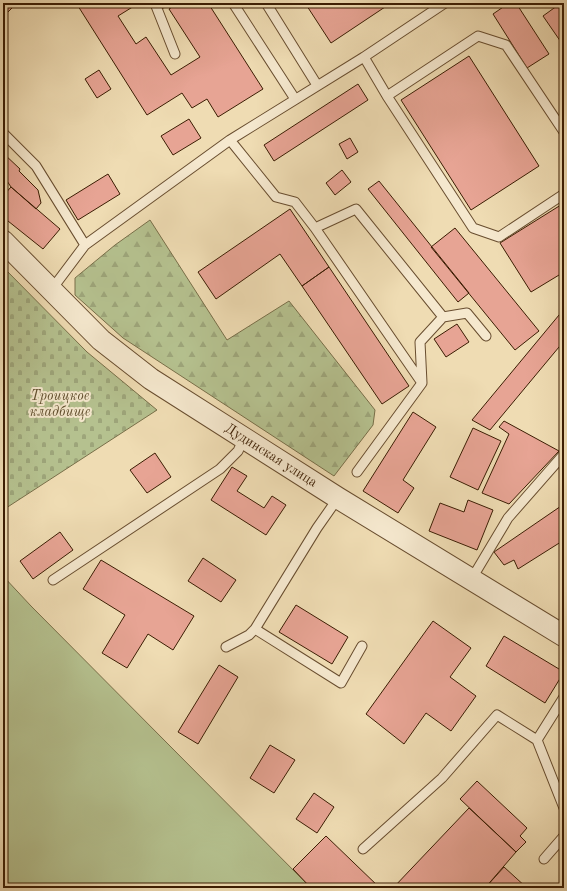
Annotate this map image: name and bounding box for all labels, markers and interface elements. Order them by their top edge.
park label: Троицкое кладбище [30,389,91,420]
street label: Дудинская улица [222,421,320,490]

